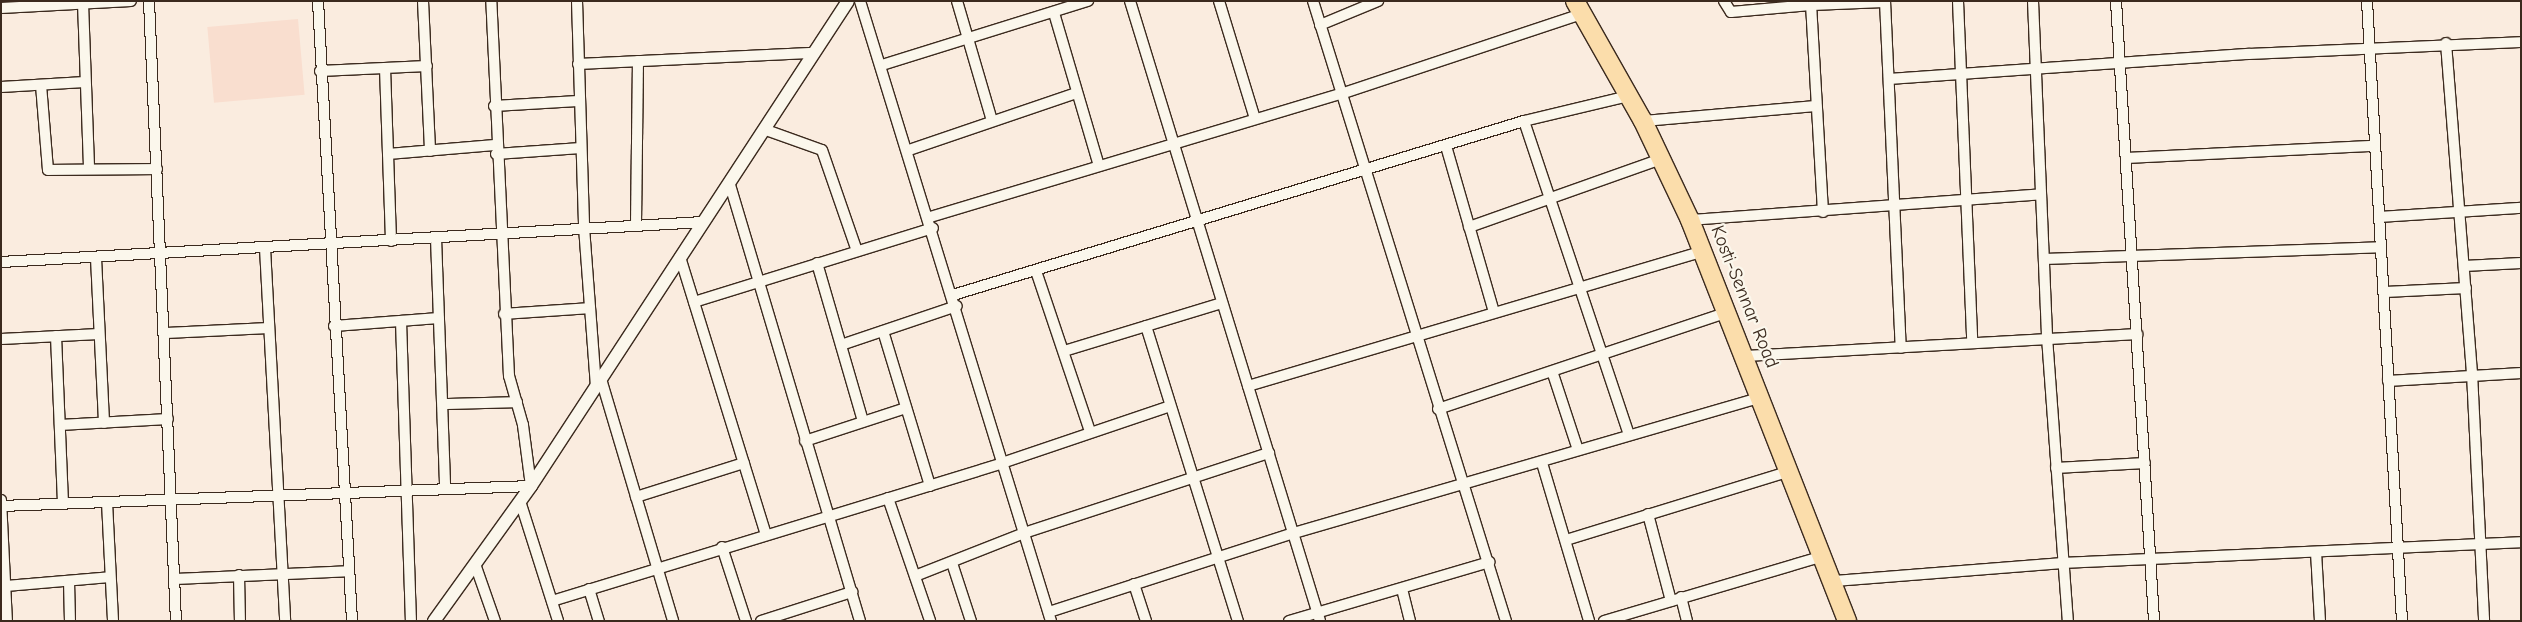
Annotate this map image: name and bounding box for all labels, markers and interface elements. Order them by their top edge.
street label: Kosti-Sennar Road [1705,222,1783,372]

